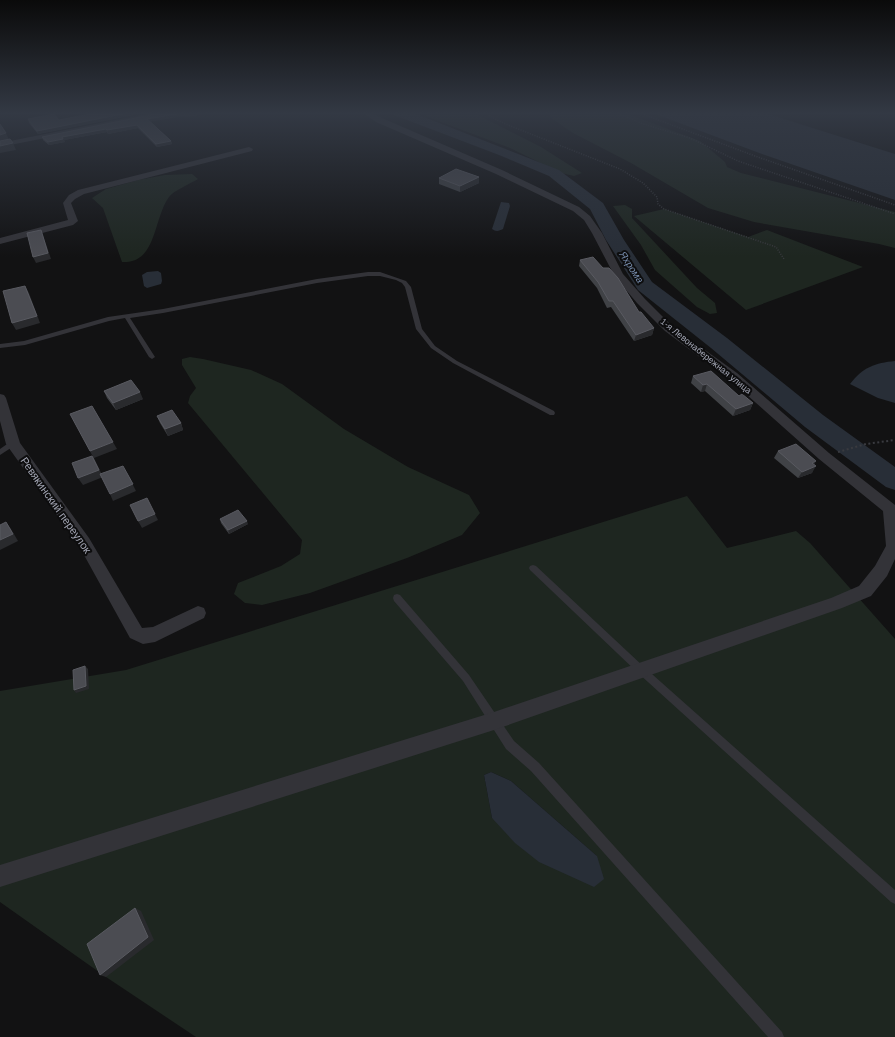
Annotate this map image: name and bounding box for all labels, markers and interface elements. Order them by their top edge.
water label: Яхрома [617,249,646,285]
street label: 1-я Левонабережная улица [659,316,753,396]
street label: Ревякинский переулок [18,455,94,555]

